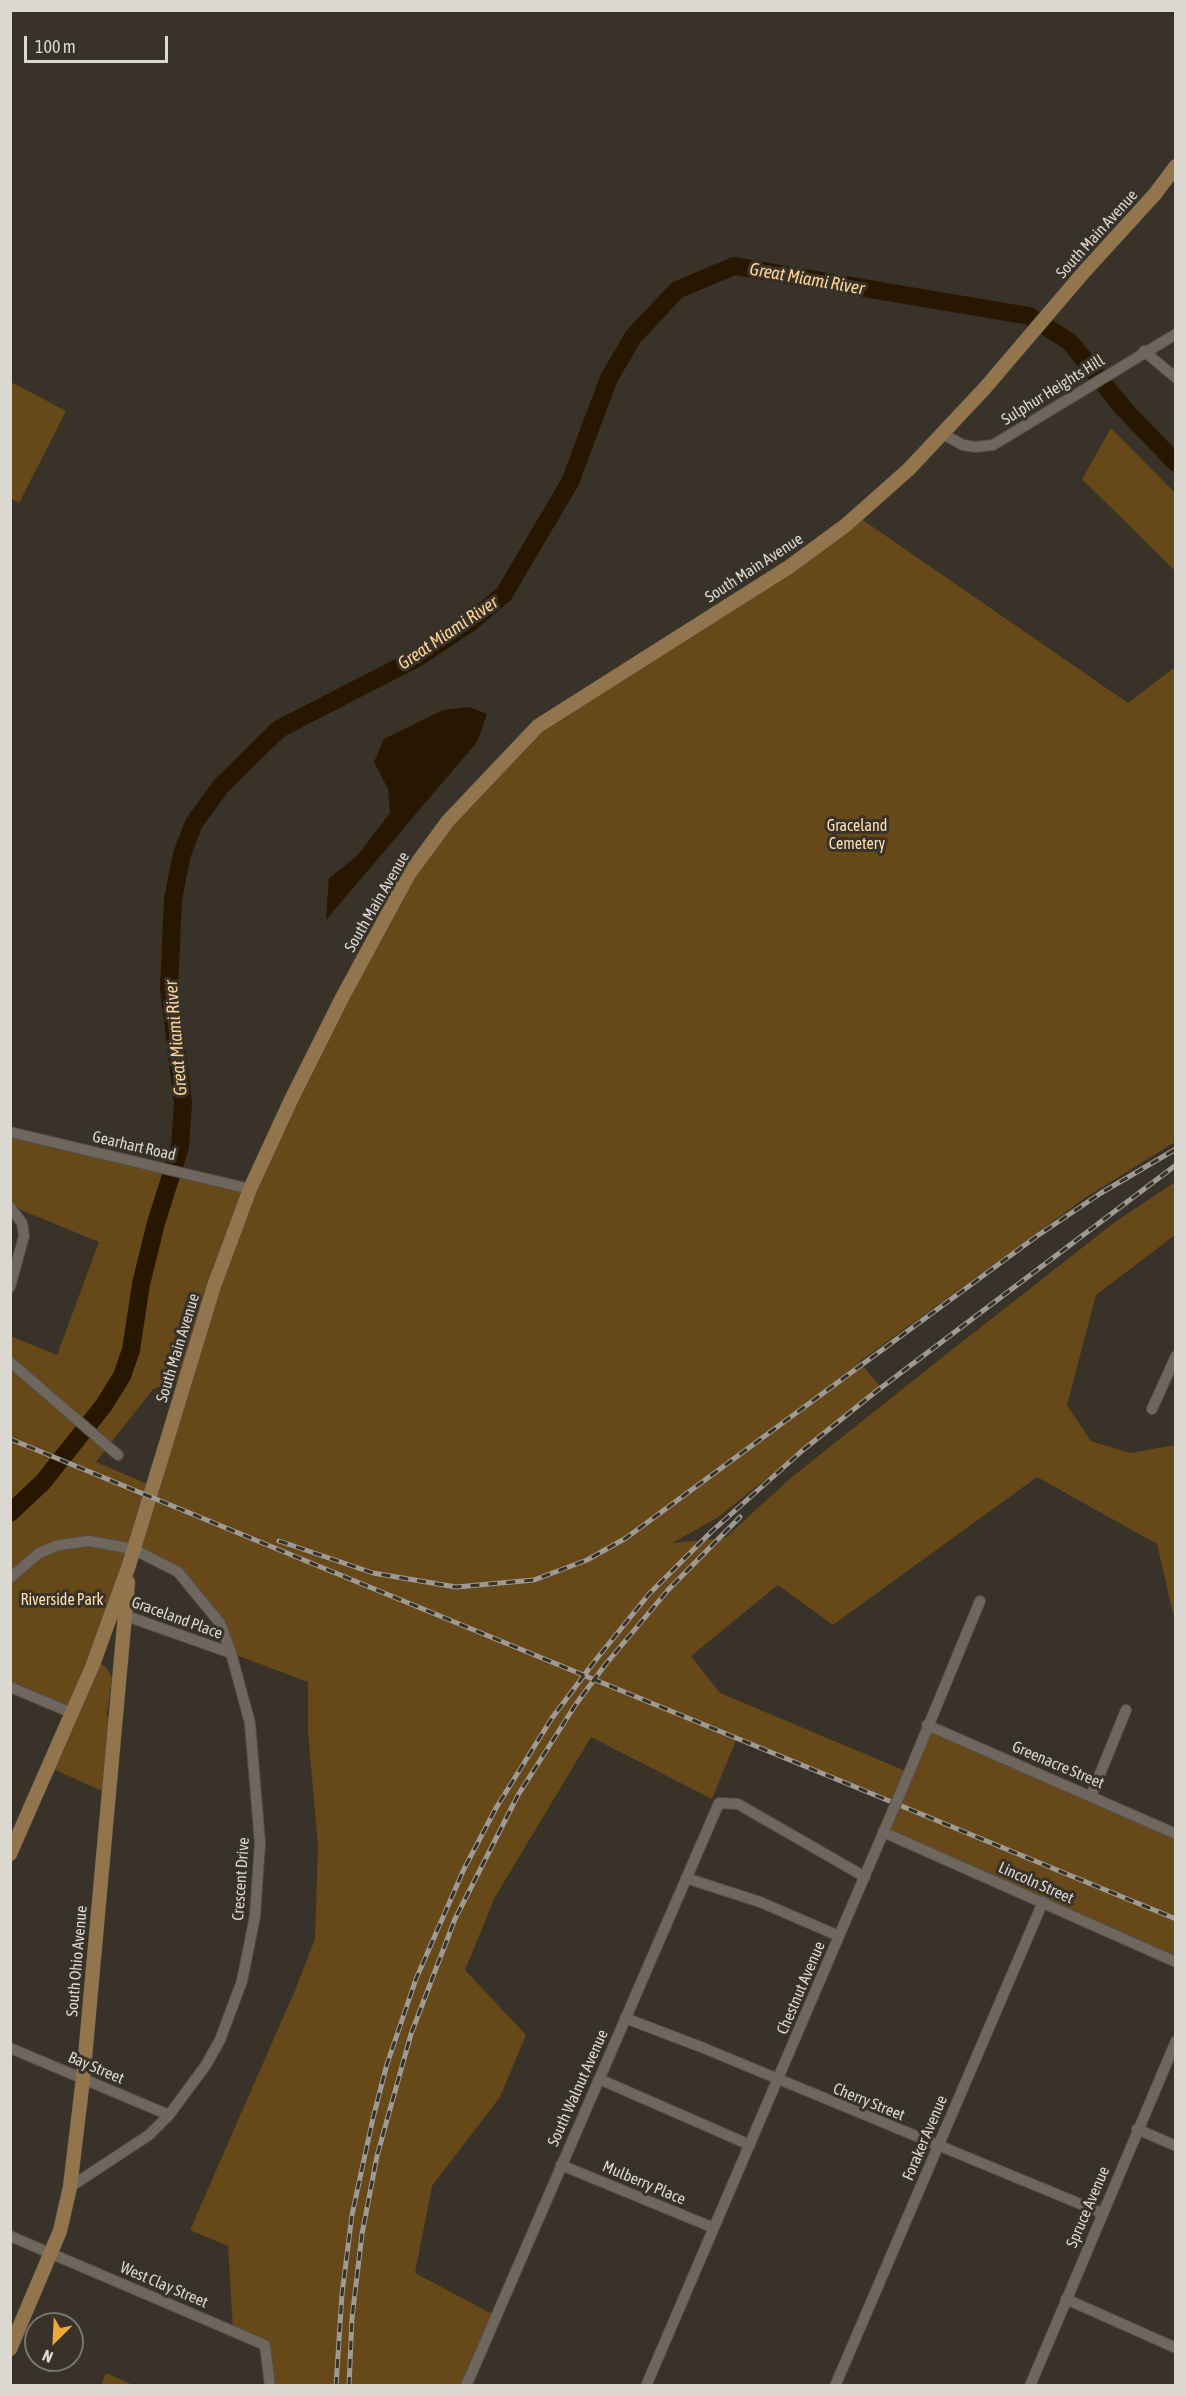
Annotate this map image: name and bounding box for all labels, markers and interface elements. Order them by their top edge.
scale bar [27,24,171,62]
text: 100 m [35,36,76,57]
street label: South Main Avenue [1052,186,1142,282]
water label: Great Miami River [748,258,866,300]
street label: Sulphur Heights Hill [998,351,1108,429]
street label: South Main Avenue [702,529,806,607]
water label: Great Miami River [394,592,502,674]
park label: Graceland Cemetery [827,816,887,854]
street label: South Main Avenue [341,848,413,956]
water label: Great Miami River [160,979,192,1097]
street label: Gearhart Road [90,1127,178,1165]
street label: South Main Avenue [152,1291,204,1405]
park label: Riverside Park [20,1590,104,1610]
street label: Graceland Place [129,1593,225,1643]
street label: Greenacre Street [1009,1737,1107,1793]
street label: Crescent Drive [229,1837,253,1921]
street label: Lincoln Street [995,1858,1077,1908]
street label: South Ohio Avenue [63,1905,91,2017]
street label: Chestnut Avenue [773,1939,829,2037]
street label: South Walnut Avenue [544,2027,612,2149]
street label: Bay Street [65,2048,127,2088]
street label: Cherry Street [830,2079,908,2125]
street label: Foraker Avenue [898,2093,952,2183]
street label: Mulberry Place [600,2157,688,2209]
street label: Spruce Avenue [1062,2163,1114,2251]
street label: West Clay Street [117,2258,211,2312]
north arrow [24,2312,84,2372]
text: N [40,2346,55,2367]

